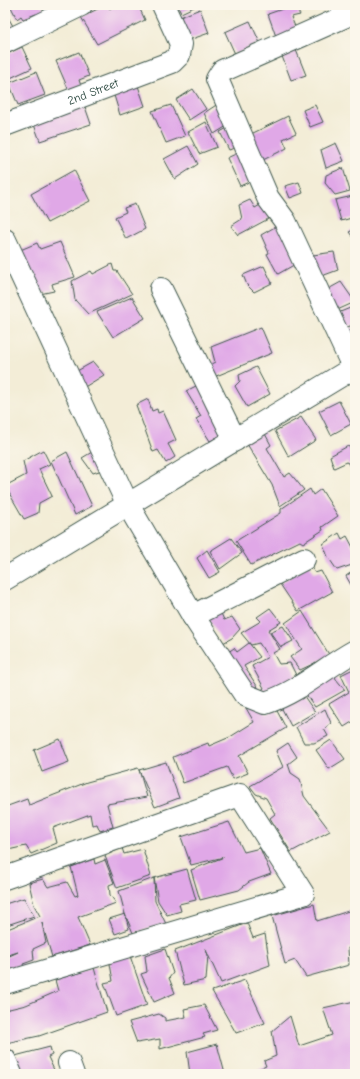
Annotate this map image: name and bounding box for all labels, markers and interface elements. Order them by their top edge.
street label: 2nd Street [66,76,121,108]

